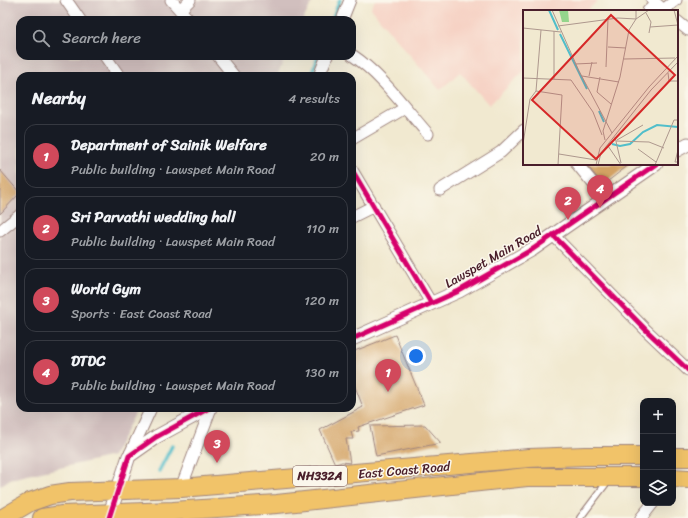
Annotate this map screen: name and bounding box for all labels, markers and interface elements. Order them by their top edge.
inset map [523,10,678,165]
search box [16,16,356,60]
text: Search here [62,25,141,51]
icon: search [30,27,52,49]
text: Nearby [32,83,86,113]
text: 4 results [288,87,340,110]
text: Department of Sainik Welfare [71,132,267,158]
text: 1 [43,145,49,168]
text: 20 m [310,145,339,168]
text: Public building · Lawspet Main Road [71,158,275,181]
pin: 4 [587,175,613,208]
pin: 2 [555,187,581,220]
text: Sri Parvathi wedding hall [71,204,236,230]
text: 2 [42,217,50,240]
text: 110 m [306,217,339,240]
street label: Lawspet Main Road [440,219,547,294]
text: Public building · Lawspet Main Road [71,230,275,253]
text: World Gym [71,276,141,302]
text: 3 [42,289,50,312]
text: 120 m [304,289,339,312]
text: Sports · East Coast Road [71,302,212,325]
your location [406,346,426,366]
text: DTDC [71,348,106,374]
pin: 1 [375,359,401,392]
text: 4 [42,361,50,384]
text: 130 m [305,361,339,384]
text: Public building · Lawspet Main Road [71,374,275,397]
map controls [640,398,676,506]
button: + [640,398,676,434]
pin: 3 [204,430,230,463]
button: − [640,434,676,470]
street label: East Coast Road [357,454,452,485]
road number: NH332A [293,466,347,486]
button: layers [640,470,676,506]

